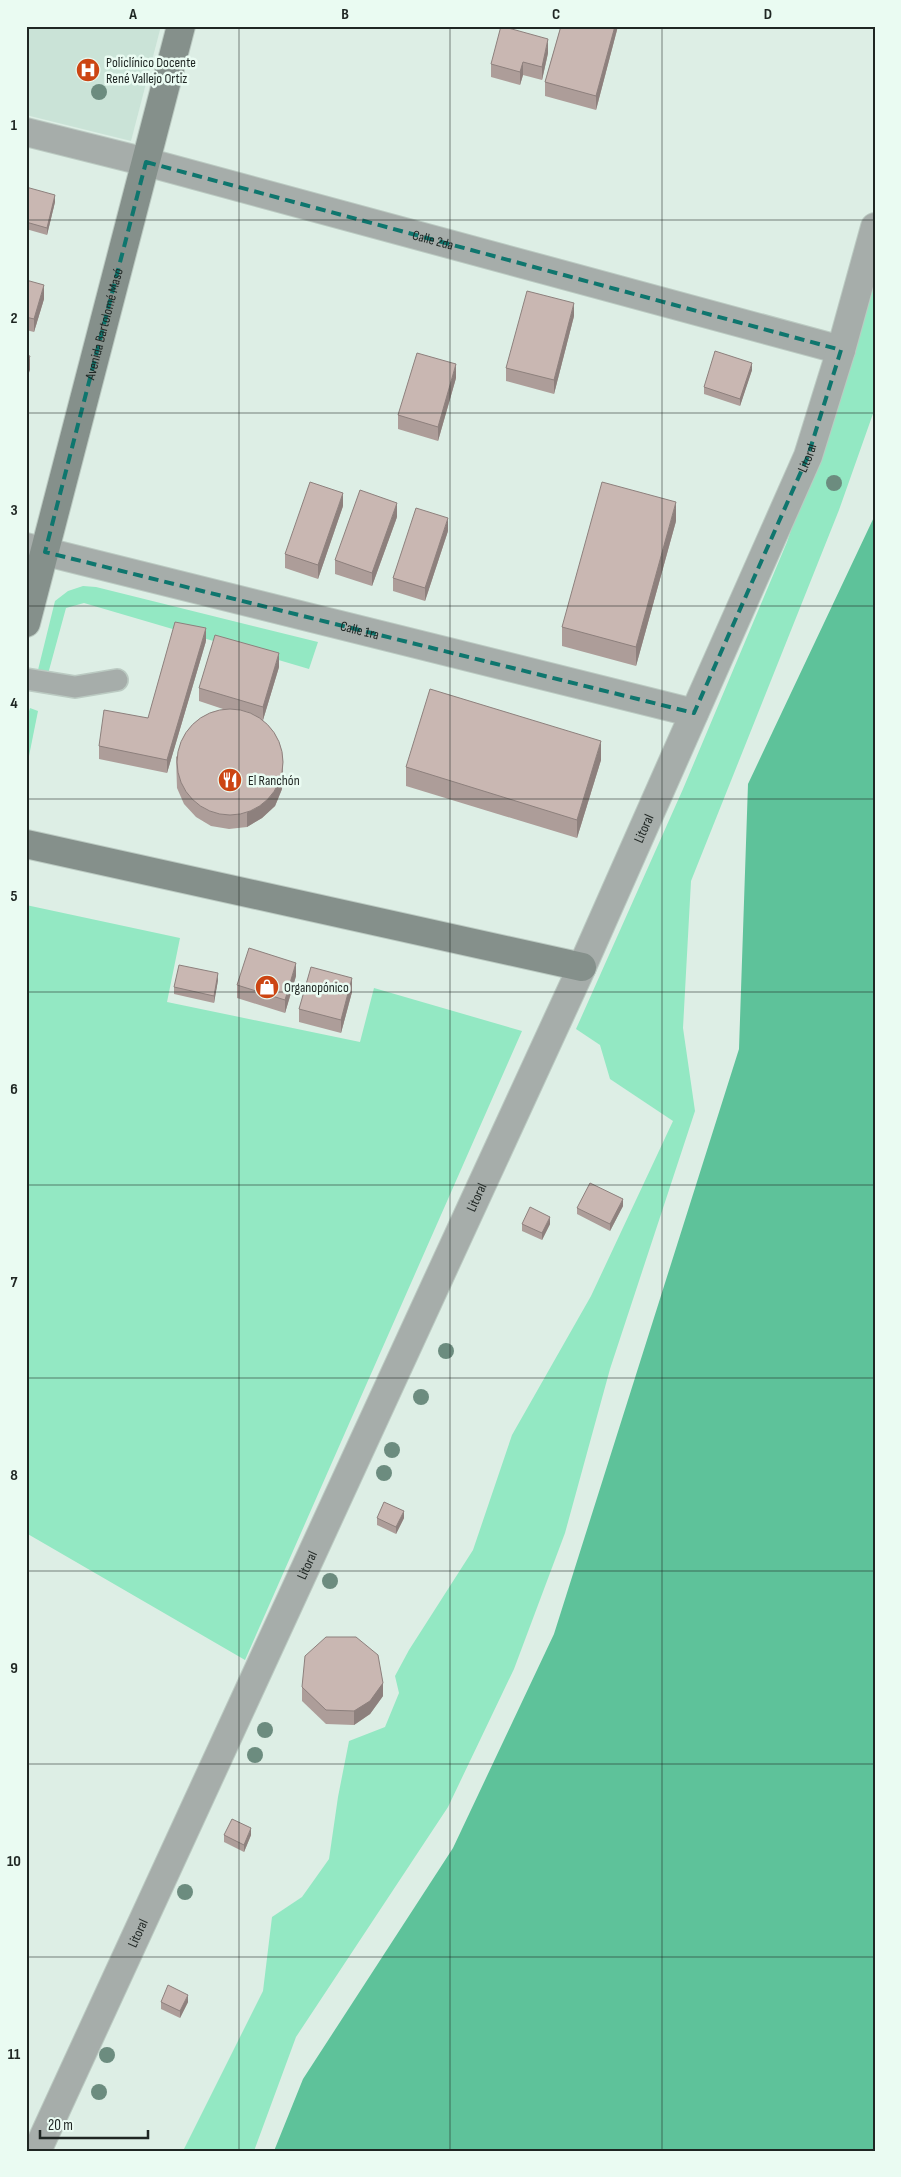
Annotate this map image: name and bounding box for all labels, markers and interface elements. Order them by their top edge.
text: A [128,5,137,24]
text: B [341,5,349,24]
text: C [552,5,560,24]
text: D [764,5,772,24]
place label: Policlínico Docente René Vallejo Ortiz [106,54,196,87]
hospital icon: Policlínico Docente René Vallejo Ortiz [75,57,101,83]
text: 1 [11,116,18,135]
street label: Calle 2da [410,226,456,253]
street label: Avenida Bartolomé Masó [81,266,126,382]
text: 2 [10,309,18,328]
street label: Litoral [793,441,820,475]
text: 3 [10,501,18,520]
street label: Calle 1ra [339,617,381,643]
text: 4 [10,694,18,713]
restaurant icon: El Ranchón [217,767,243,793]
place label: El Ranchón [248,772,300,789]
street label: Litoral [630,811,657,845]
text: 5 [10,887,18,906]
shop icon: Organopónico [254,974,280,1000]
place label: Organopónico [284,979,349,996]
text: 6 [10,1080,18,1099]
street label: Litoral [462,1180,490,1214]
text: 7 [11,1273,18,1292]
text: 8 [10,1466,18,1485]
street label: Litoral [293,1548,321,1582]
text: 9 [10,1659,18,1678]
text: 10 [7,1852,21,1871]
street label: Litoral [123,1916,151,1950]
text: 11 [8,2045,21,2064]
scale bar [40,2107,148,2139]
text: 20 m [48,2116,73,2135]

